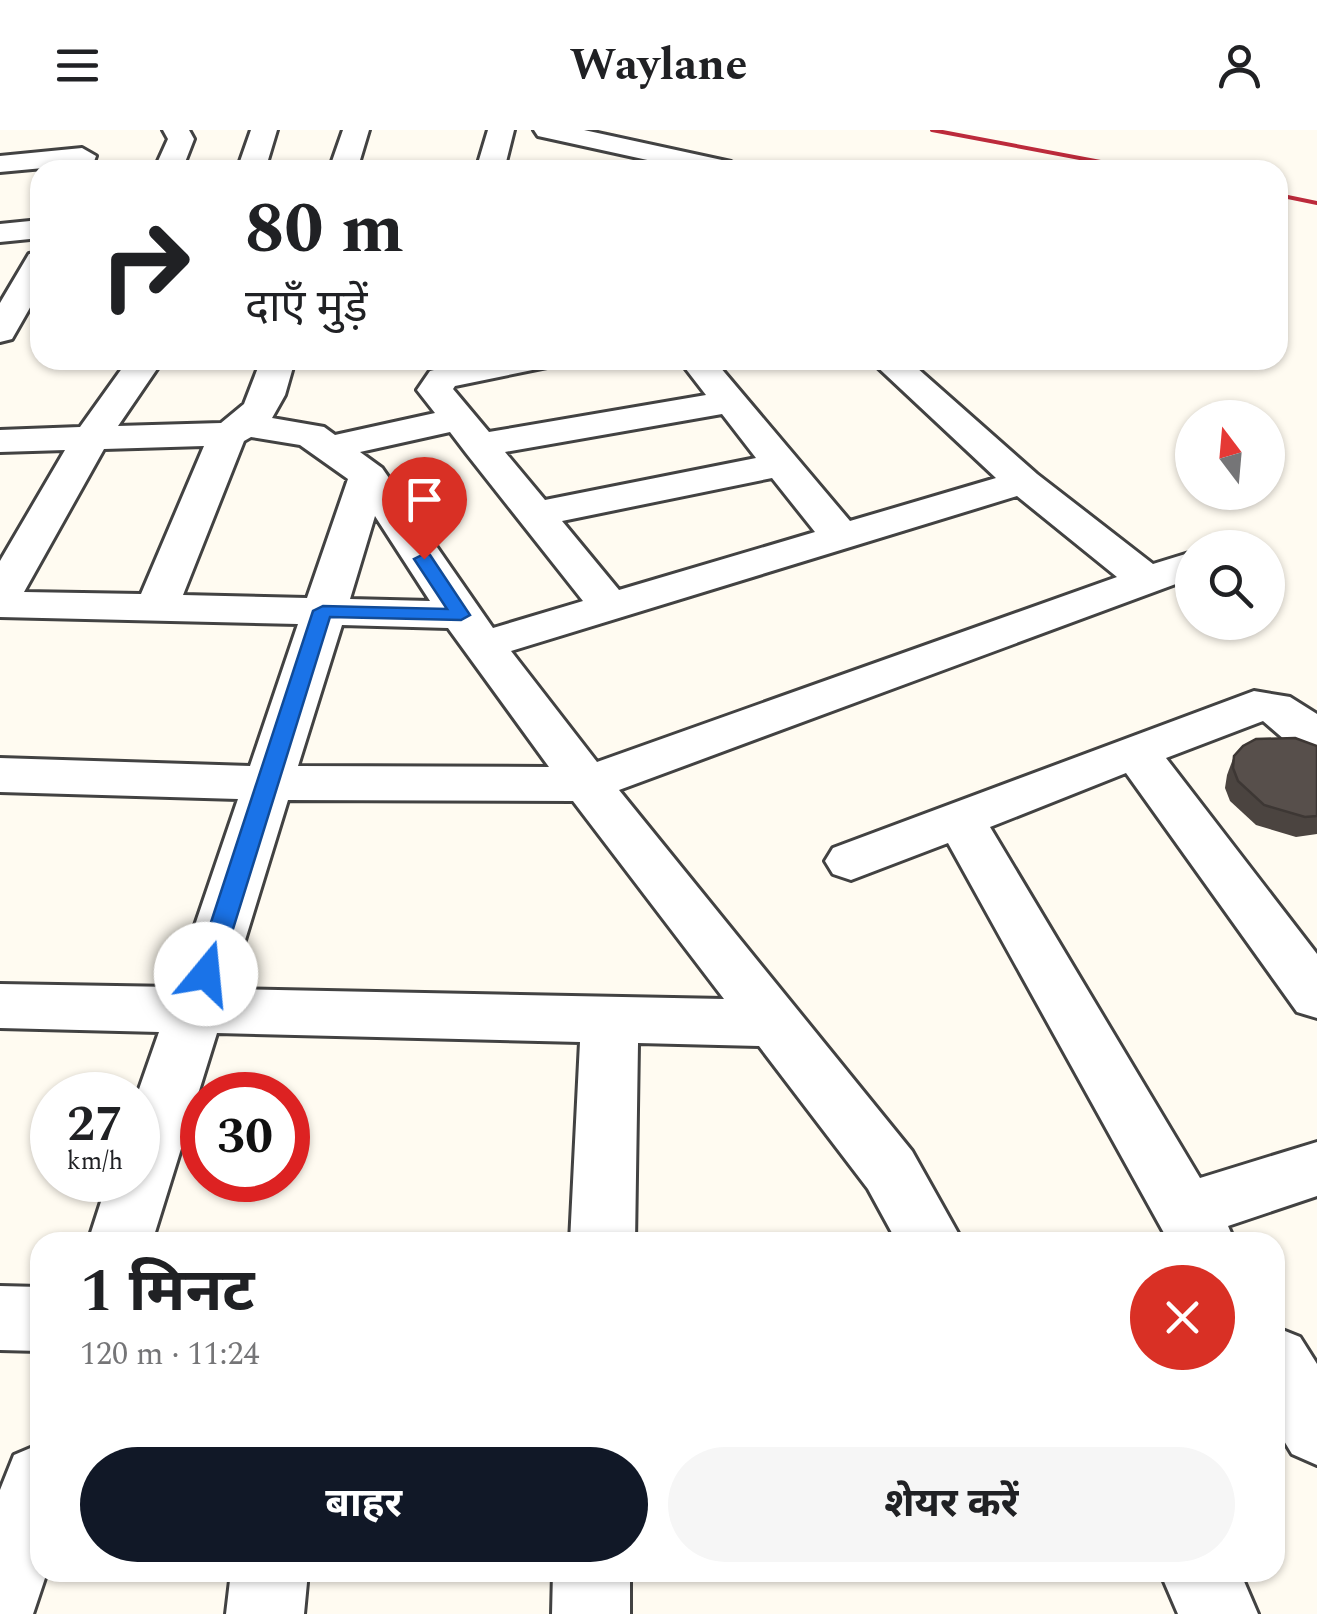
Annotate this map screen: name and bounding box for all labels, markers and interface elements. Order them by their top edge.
text: Waylane [570,31,747,100]
icon: menu [50,38,105,93]
icon: person [1212,38,1267,93]
text: 80 m [245,177,404,283]
icon: right [80,200,210,330]
text: दाएँ मुड़ें [245,273,368,342]
north arrow [1175,400,1285,510]
map controls [1175,400,1285,640]
pin [382,457,467,560]
icon: arrive [397,472,452,527]
button: search [1175,530,1285,640]
position arrow [154,922,258,1026]
speed limit sign: 30 [180,1072,310,1202]
text: 27 [67,1087,123,1163]
text: km/h [67,1143,123,1181]
text: 1 मिनट [80,1246,255,1338]
button: close [1130,1265,1235,1370]
text: 120 m · 11:24 [80,1330,260,1379]
button: बाहर [80,1447,648,1562]
button: शेयर करें [668,1447,1235,1562]

